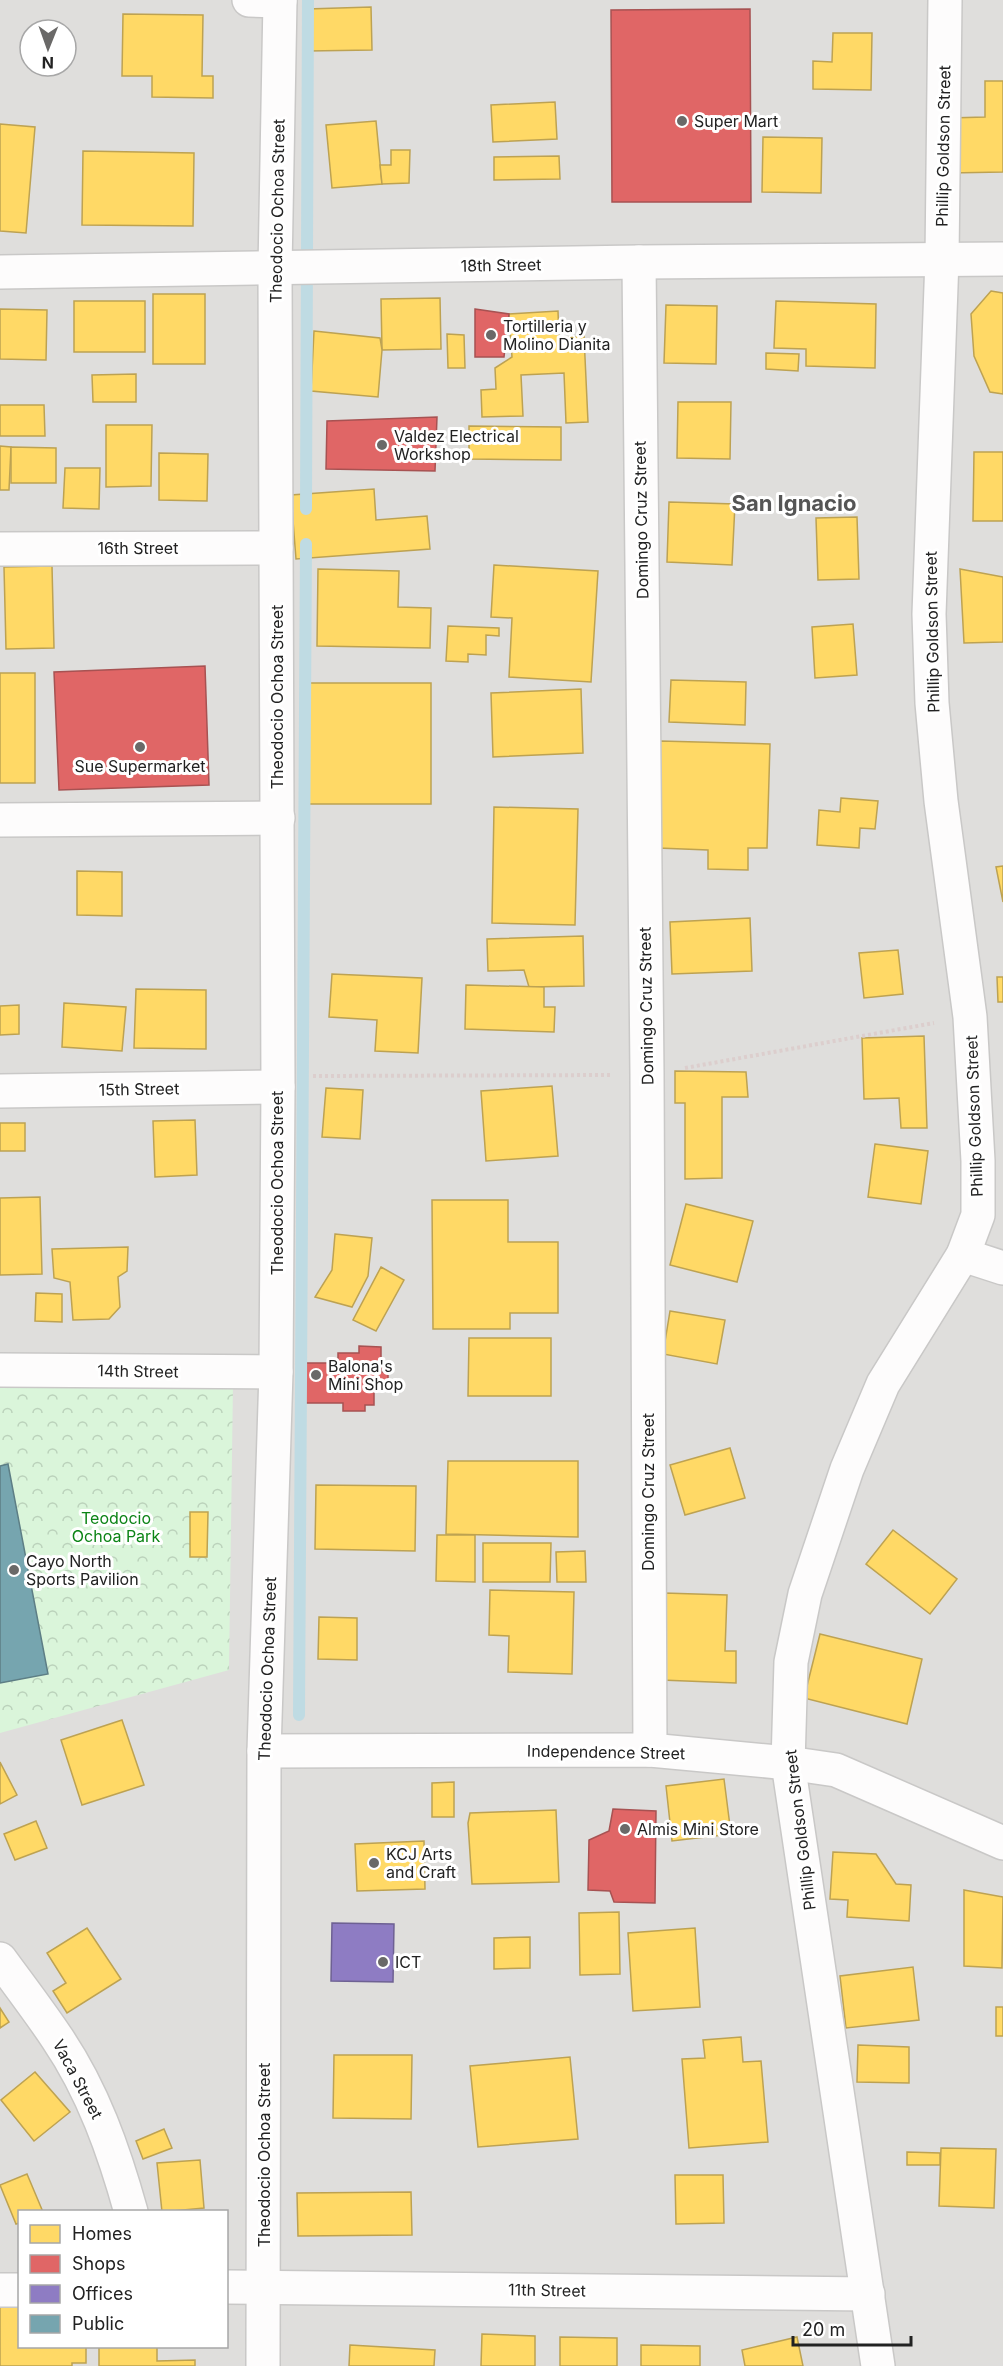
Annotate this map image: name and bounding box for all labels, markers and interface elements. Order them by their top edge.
north arrow [18,18,78,78]
text: N [41,53,54,73]
street label: Phillip Goldson Street [932,65,954,227]
place label: Super Mart [694,111,778,131]
marker: Super Mart [675,114,689,128]
street label: Theodocio Ochoa Street [265,119,289,303]
street label: 18th Street [460,254,542,276]
place label: Tortilleria y Molino Dianita [503,316,610,354]
marker: Tortilleria y Molino Dianita [484,328,498,342]
place label: Valdez Electrical Workshop [394,426,519,464]
marker: Valdez Electrical Workshop [375,438,389,452]
street label: Domingo Cruz Street [630,441,652,599]
district label: San Ignacio [731,490,857,516]
street label: 16th Street [98,538,178,558]
street label: Phillip Goldson Street [921,551,943,713]
street label: Theodocio Ochoa Street [267,605,287,789]
marker: Sue Supermarket [133,740,147,754]
place label: Sue Supermarket [75,756,205,776]
street label: Domingo Cruz Street [635,927,657,1085]
street label: Phillip Goldson Street [961,1035,987,1197]
street label: 15th Street [99,1078,179,1100]
street label: Theodocio Ochoa Street [267,1091,287,1275]
place label: Balona's Mini Shop [328,1356,403,1394]
street label: 14th Street [97,1360,179,1382]
marker: Balona's Mini Shop [309,1368,323,1382]
street label: Domingo Cruz Street [638,1413,658,1571]
park label: Teodocio Ochoa Park [72,1508,160,1546]
place label: Cayo North Sports Pavilion [26,1551,139,1589]
marker: Cayo North Sports Pavilion [7,1563,21,1577]
street label: Theodocio Ochoa Street [254,1576,280,1762]
street label: Independence Street [527,1741,685,1763]
street label: Phillip Goldson Street [780,1748,820,1912]
place label: Almis Mini Store [637,1819,759,1839]
marker: Almis Mini Store [618,1822,632,1836]
place label: KCJ Arts and Craft [386,1844,456,1882]
marker: KCJ Arts and Craft [367,1856,381,1870]
place label: ICT [395,1952,421,1972]
marker: ICT [376,1955,390,1969]
street label: Vaca Street [49,2036,107,2122]
street label: Theodocio Ochoa Street [254,2063,274,2247]
legend [18,2210,228,2348]
text: Homes [72,2223,132,2244]
text: Shops [72,2253,126,2274]
street label: 11th Street [508,2279,586,2301]
text: Offices [72,2283,133,2304]
scale bar [793,2309,912,2347]
text: Public [72,2313,124,2334]
text: 20 m [802,2319,845,2340]

